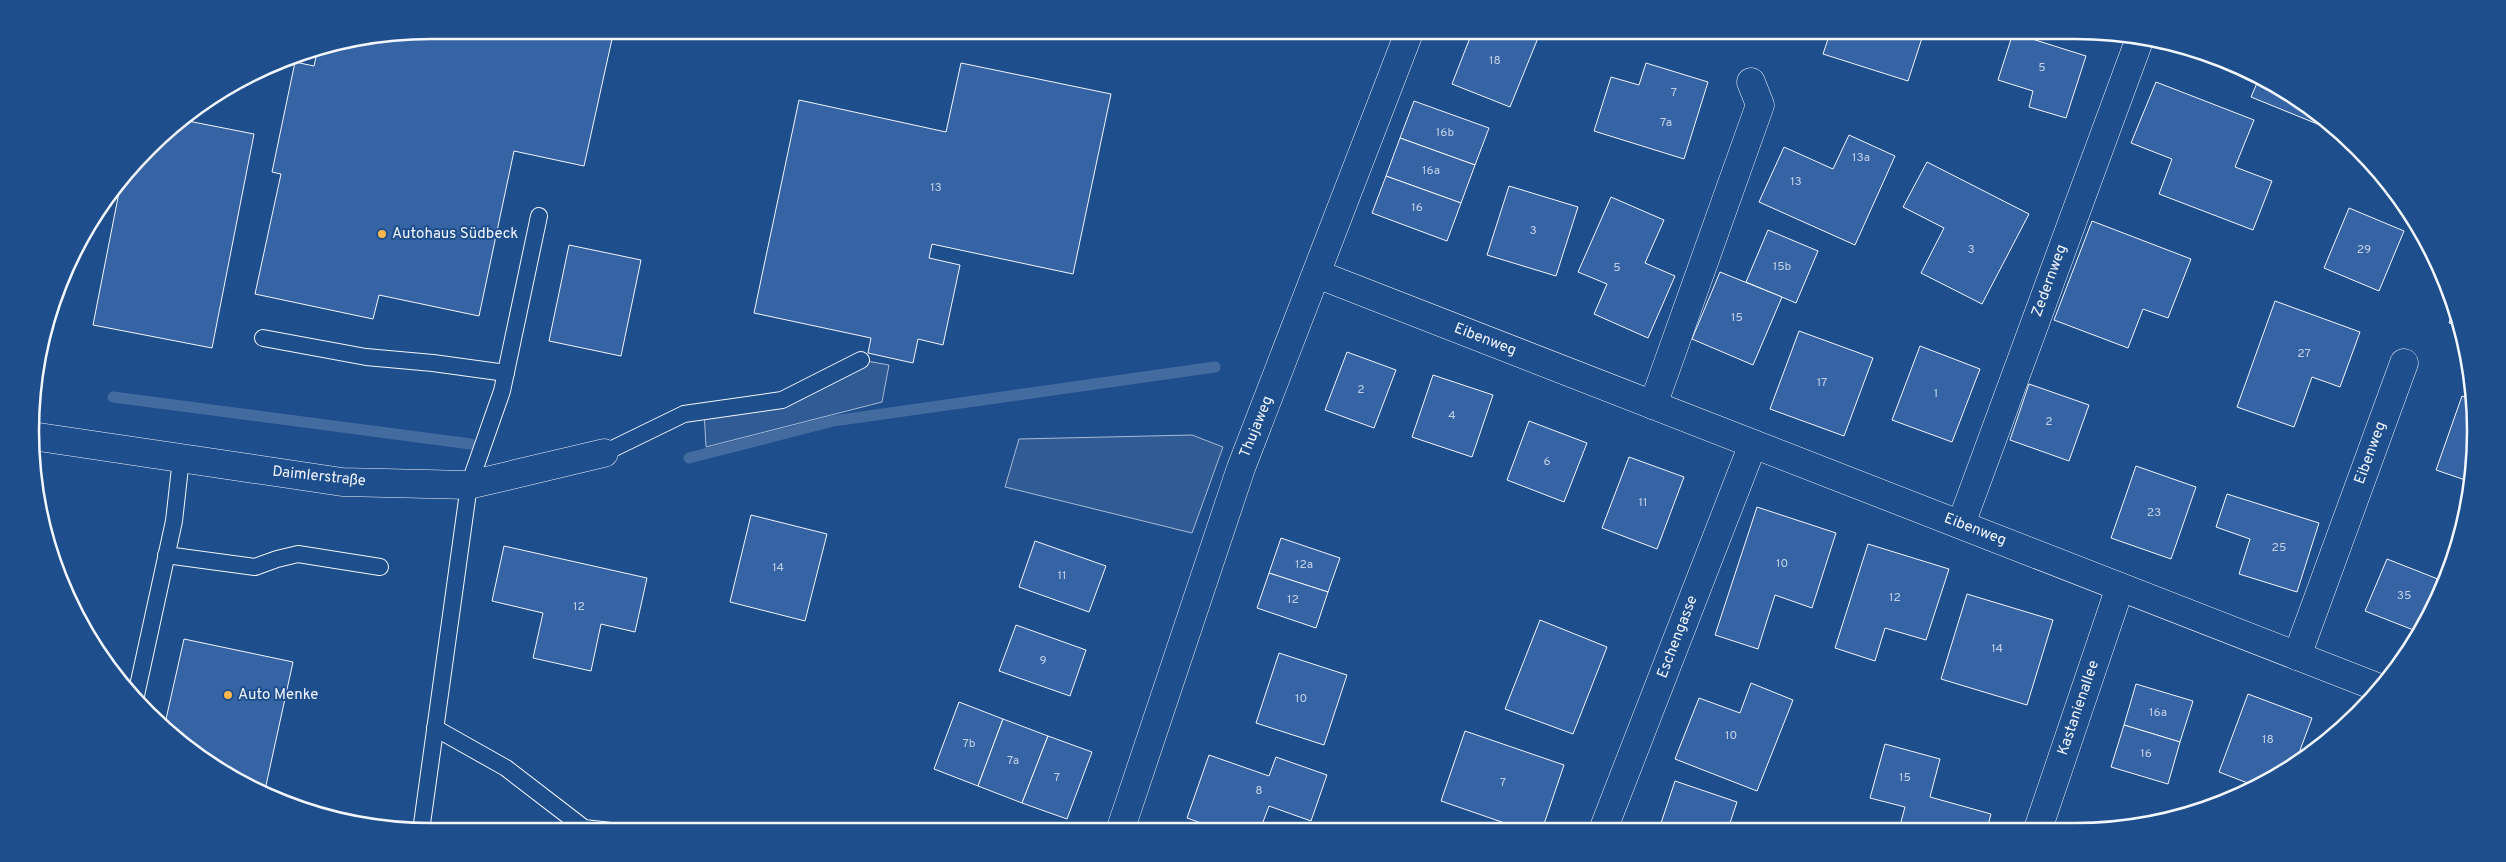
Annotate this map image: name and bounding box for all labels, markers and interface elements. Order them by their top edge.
house number: 18 [1489,53,1501,69]
house number: 5 [2038,60,2046,76]
house number: 7 [1671,85,1677,101]
house number: 7a [1660,115,1672,131]
house number: 16b [1436,125,1454,141]
house number: 13a [1852,150,1870,166]
house number: 16a [1422,163,1440,179]
house number: 13 [1790,174,1802,190]
house number: 13 [930,180,942,196]
house number: 16 [1411,200,1423,216]
house number: 3 [1529,223,1537,239]
place label: Autohaus Südbeck [392,225,518,244]
marker: Autohaus Südbeck [376,228,388,240]
house number: 3 [1967,242,1975,258]
street label: Zedernweg [2028,242,2072,320]
house number: 29 [2357,242,2371,258]
house number: 15b [1773,259,1792,275]
house number: 5 [1613,260,1621,276]
house number: 15 [1731,310,1743,326]
street label: Eibenweg [1451,319,1519,361]
house number: 27 [2297,346,2311,362]
house number: 17 [1817,375,1827,391]
house number: 2 [1357,382,1365,398]
house number: 1 [1934,386,1938,402]
street label: Thujaweg [1236,393,1278,461]
house number: 4 [1448,408,1456,424]
house number: 2 [2045,414,2053,430]
street label: Eibenweg [2351,419,2391,487]
house number: 6 [1543,454,1551,470]
street label: Daimlerstraße [271,463,367,491]
house number: 11 [1639,495,1647,511]
house number: 23 [2147,505,2161,521]
street label: Eibenweg [1941,509,2009,551]
house number: 25 [2272,540,2286,556]
house number: 10 [1776,556,1788,572]
house number: 12a [1295,557,1313,573]
house number: 14 [772,560,784,576]
house number: 11 [1058,568,1066,584]
house number: 35 [2397,588,2411,604]
house number: 12 [1889,590,1901,606]
house number: 12 [1287,592,1299,608]
street label: Eschengasse [1654,593,1702,681]
house number: 12 [573,599,585,615]
house number: 14 [1991,641,2003,657]
house number: 9 [1039,653,1047,669]
street label: Kastanienallee [2054,658,2104,758]
place label: Auto Menke [238,686,318,705]
marker: Auto Menke [222,689,234,701]
house number: 10 [1295,691,1307,707]
house number: 16a [2149,705,2167,721]
house number: 10 [1725,728,1737,744]
house number: 18 [2262,732,2274,748]
house number: 7b [962,736,976,752]
house number: 16 [2140,746,2152,762]
house number: 7a [1007,753,1019,769]
house number: 7 [1054,770,1060,786]
house number: 15 [1899,770,1911,786]
house number: 7 [1500,775,1506,791]
house number: 8 [1255,783,1263,799]

